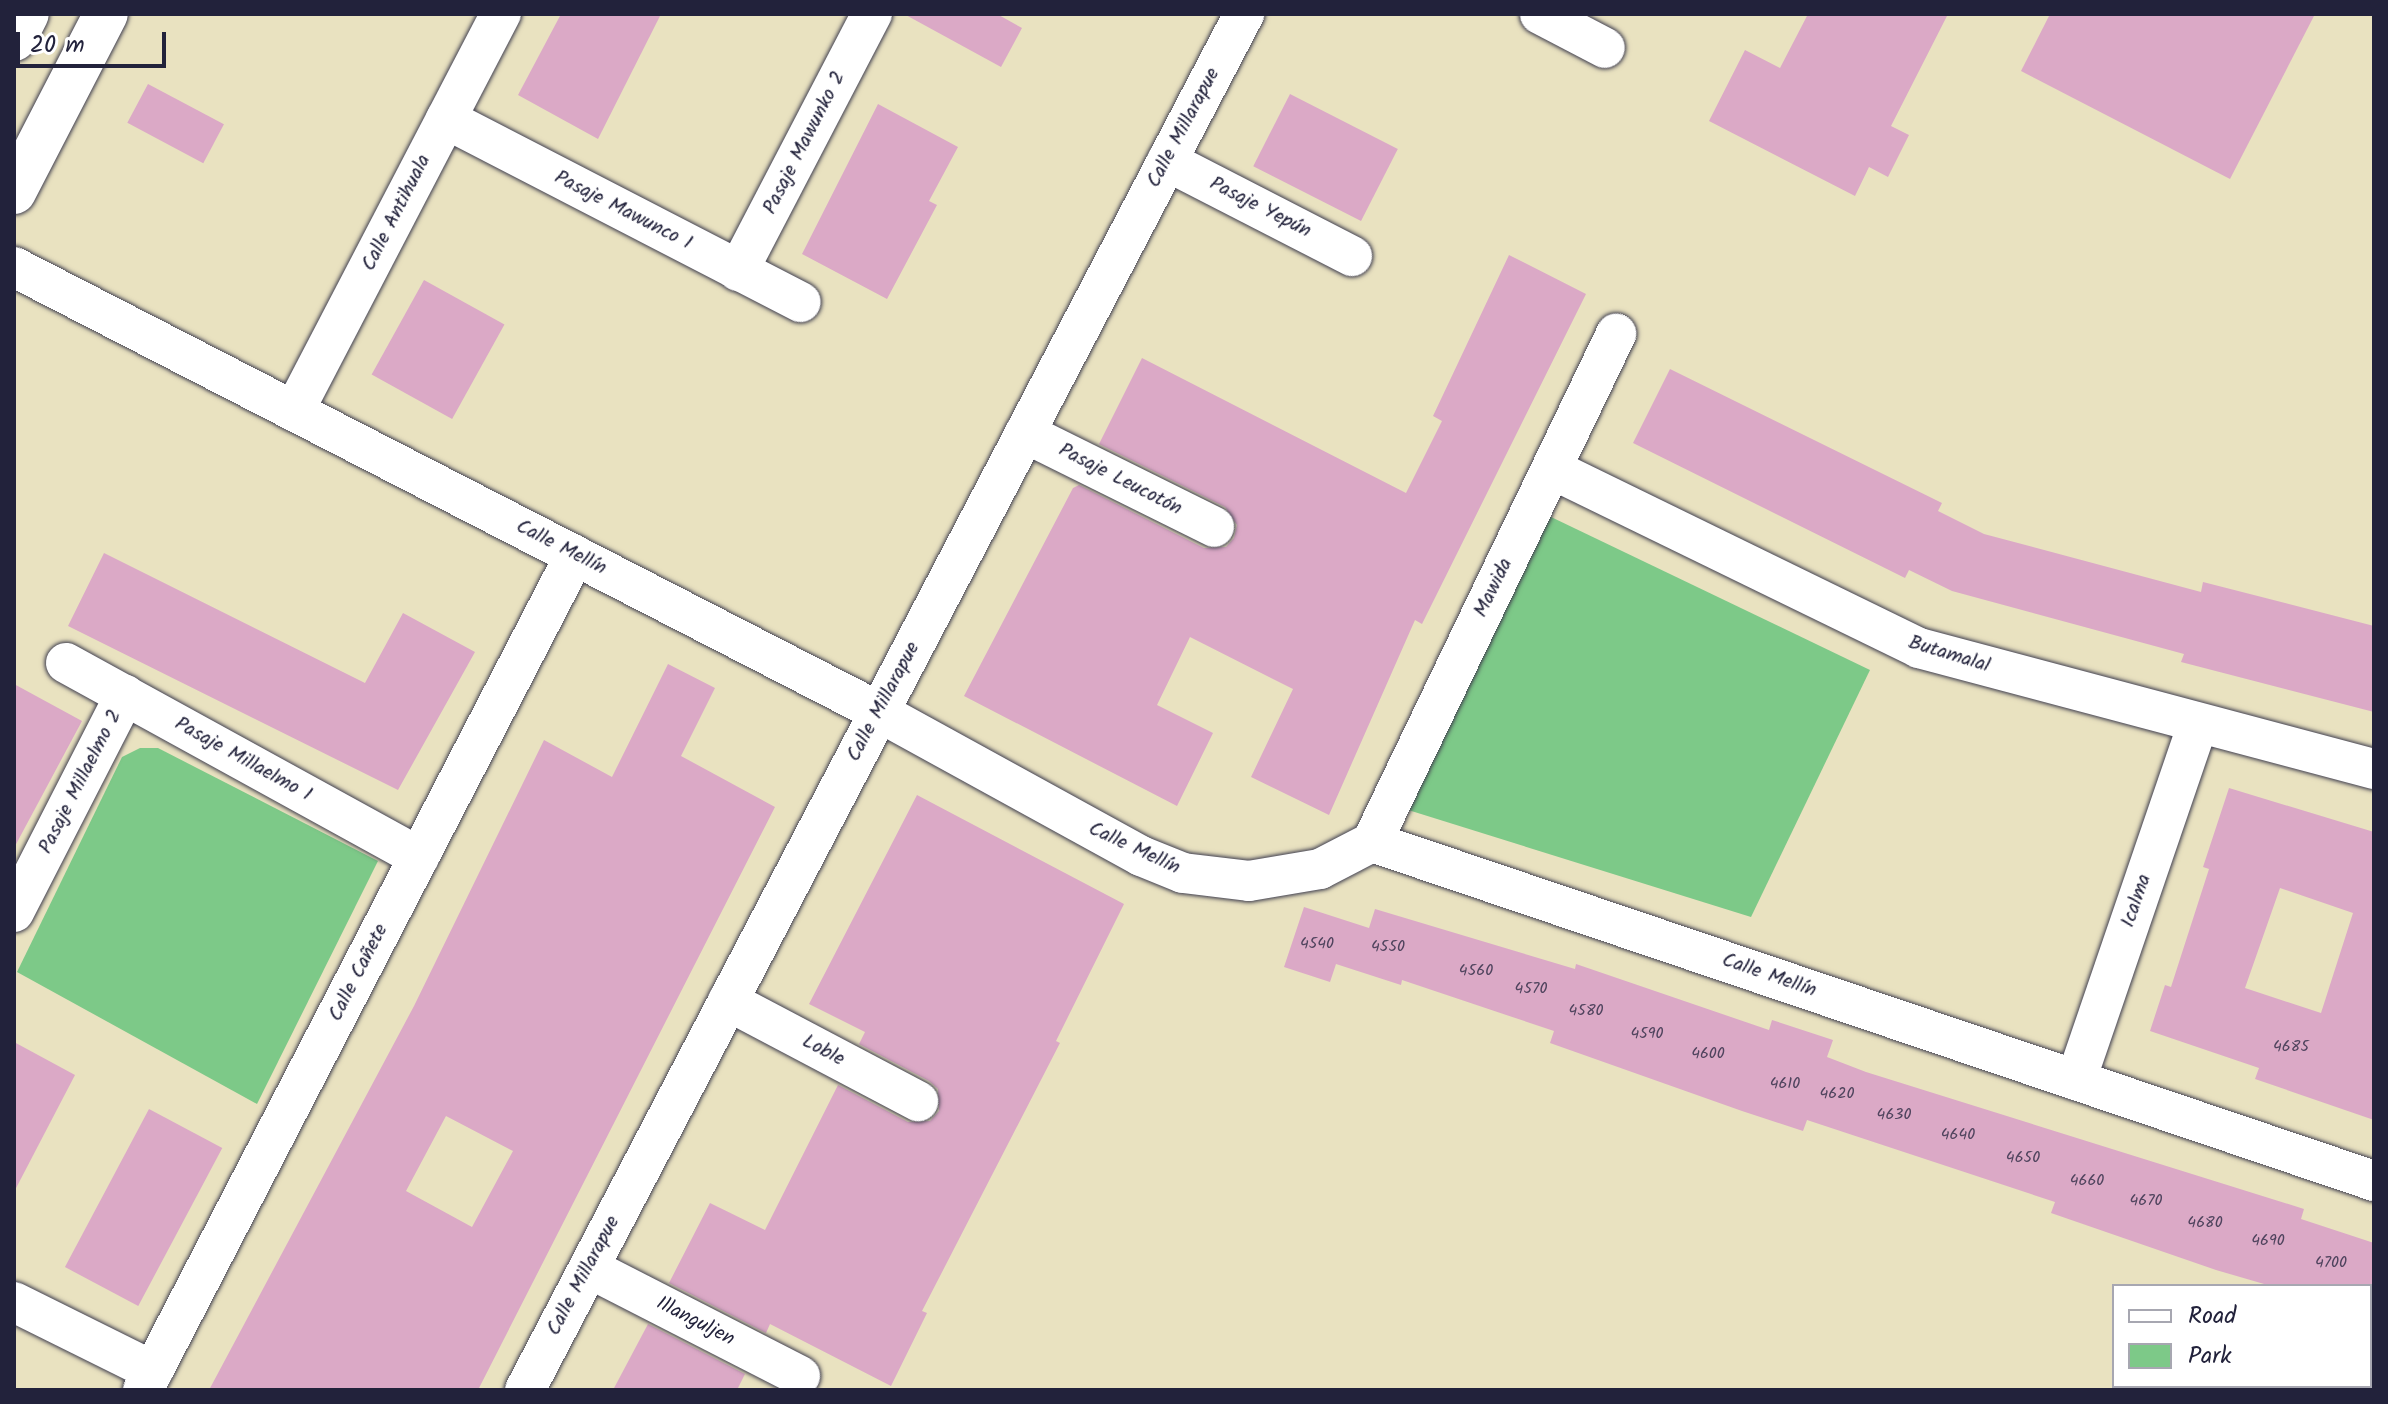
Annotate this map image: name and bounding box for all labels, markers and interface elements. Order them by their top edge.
scale bar [20,16,170,66]
text: 20 m [30,26,85,65]
street label: Calle Millarapue [1142,64,1226,192]
street label: Pasaje Mawunko 2 [759,68,851,218]
street label: Calle Antihuala [357,151,437,275]
street label: Pasaje Mawunco 1 [550,166,696,256]
street label: Pasaje Yepún [1205,172,1315,244]
street label: Pasaje Leucotón [1054,439,1186,521]
street label: Calle Mellín [512,515,610,581]
street label: Mawida [1469,555,1519,621]
street label: Butamalal [1905,631,1993,679]
street label: Calle Millarapue [842,638,926,766]
street label: Pasaje Millaelmo 2 [34,706,128,858]
street label: Pasaje Millaelmo 1 [170,712,316,808]
street label: Calle Mellín [1084,817,1184,881]
street label: Icalma [2117,871,2157,931]
street label: Calle Cañete [324,920,394,1026]
house number: 4540 [1300,934,1334,954]
house number: 4550 [1371,937,1405,957]
street label: Calle Mellín [1719,949,1819,1003]
house number: 4560 [1459,961,1493,981]
house number: 4570 [1515,979,1547,999]
house number: 4580 [1568,1001,1604,1021]
house number: 4590 [1630,1024,1664,1044]
street label: Loble [798,1030,848,1072]
house number: 4685 [2273,1037,2309,1057]
house number: 4600 [1691,1044,1725,1064]
house number: 4610 [1770,1074,1800,1094]
house number: 4620 [1819,1084,1855,1104]
house number: 4630 [1877,1105,1911,1125]
house number: 4640 [1941,1125,1975,1145]
house number: 4650 [2006,1148,2040,1168]
house number: 4660 [2070,1171,2104,1191]
house number: 4670 [2129,1191,2163,1211]
street label: Calle Millarapue [542,1212,626,1340]
house number: 4680 [2187,1213,2223,1233]
house number: 4690 [2251,1231,2285,1251]
house number: 4700 [2315,1253,2347,1273]
legend [2112,1284,2372,1388]
street label: Illanguljen [652,1292,738,1352]
text: Road [2188,1297,2236,1336]
text: Park [2188,1337,2232,1376]

